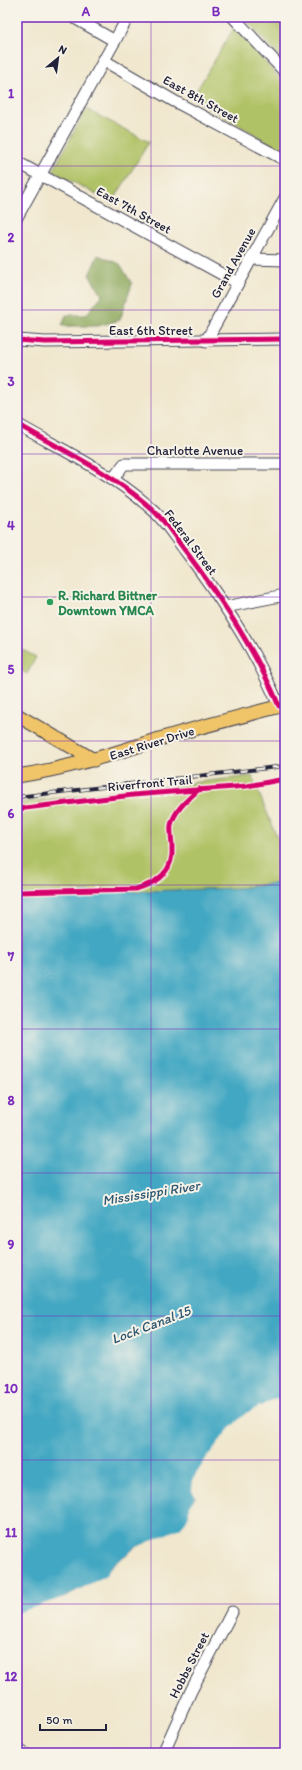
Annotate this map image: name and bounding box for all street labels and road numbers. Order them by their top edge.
street label: East 8th Street [161,72,241,126]
street label: East 7th Street [94,183,174,237]
street label: Grand Avenue [207,225,259,301]
street label: East 6th Street [109,323,193,338]
street label: Charlotte Avenue [147,443,243,458]
street label: Federal Street [161,506,221,578]
street label: East River Drive [108,723,196,763]
street label: Riverfront Trail [107,772,193,794]
street label: Hobbs Street [166,1629,212,1701]

